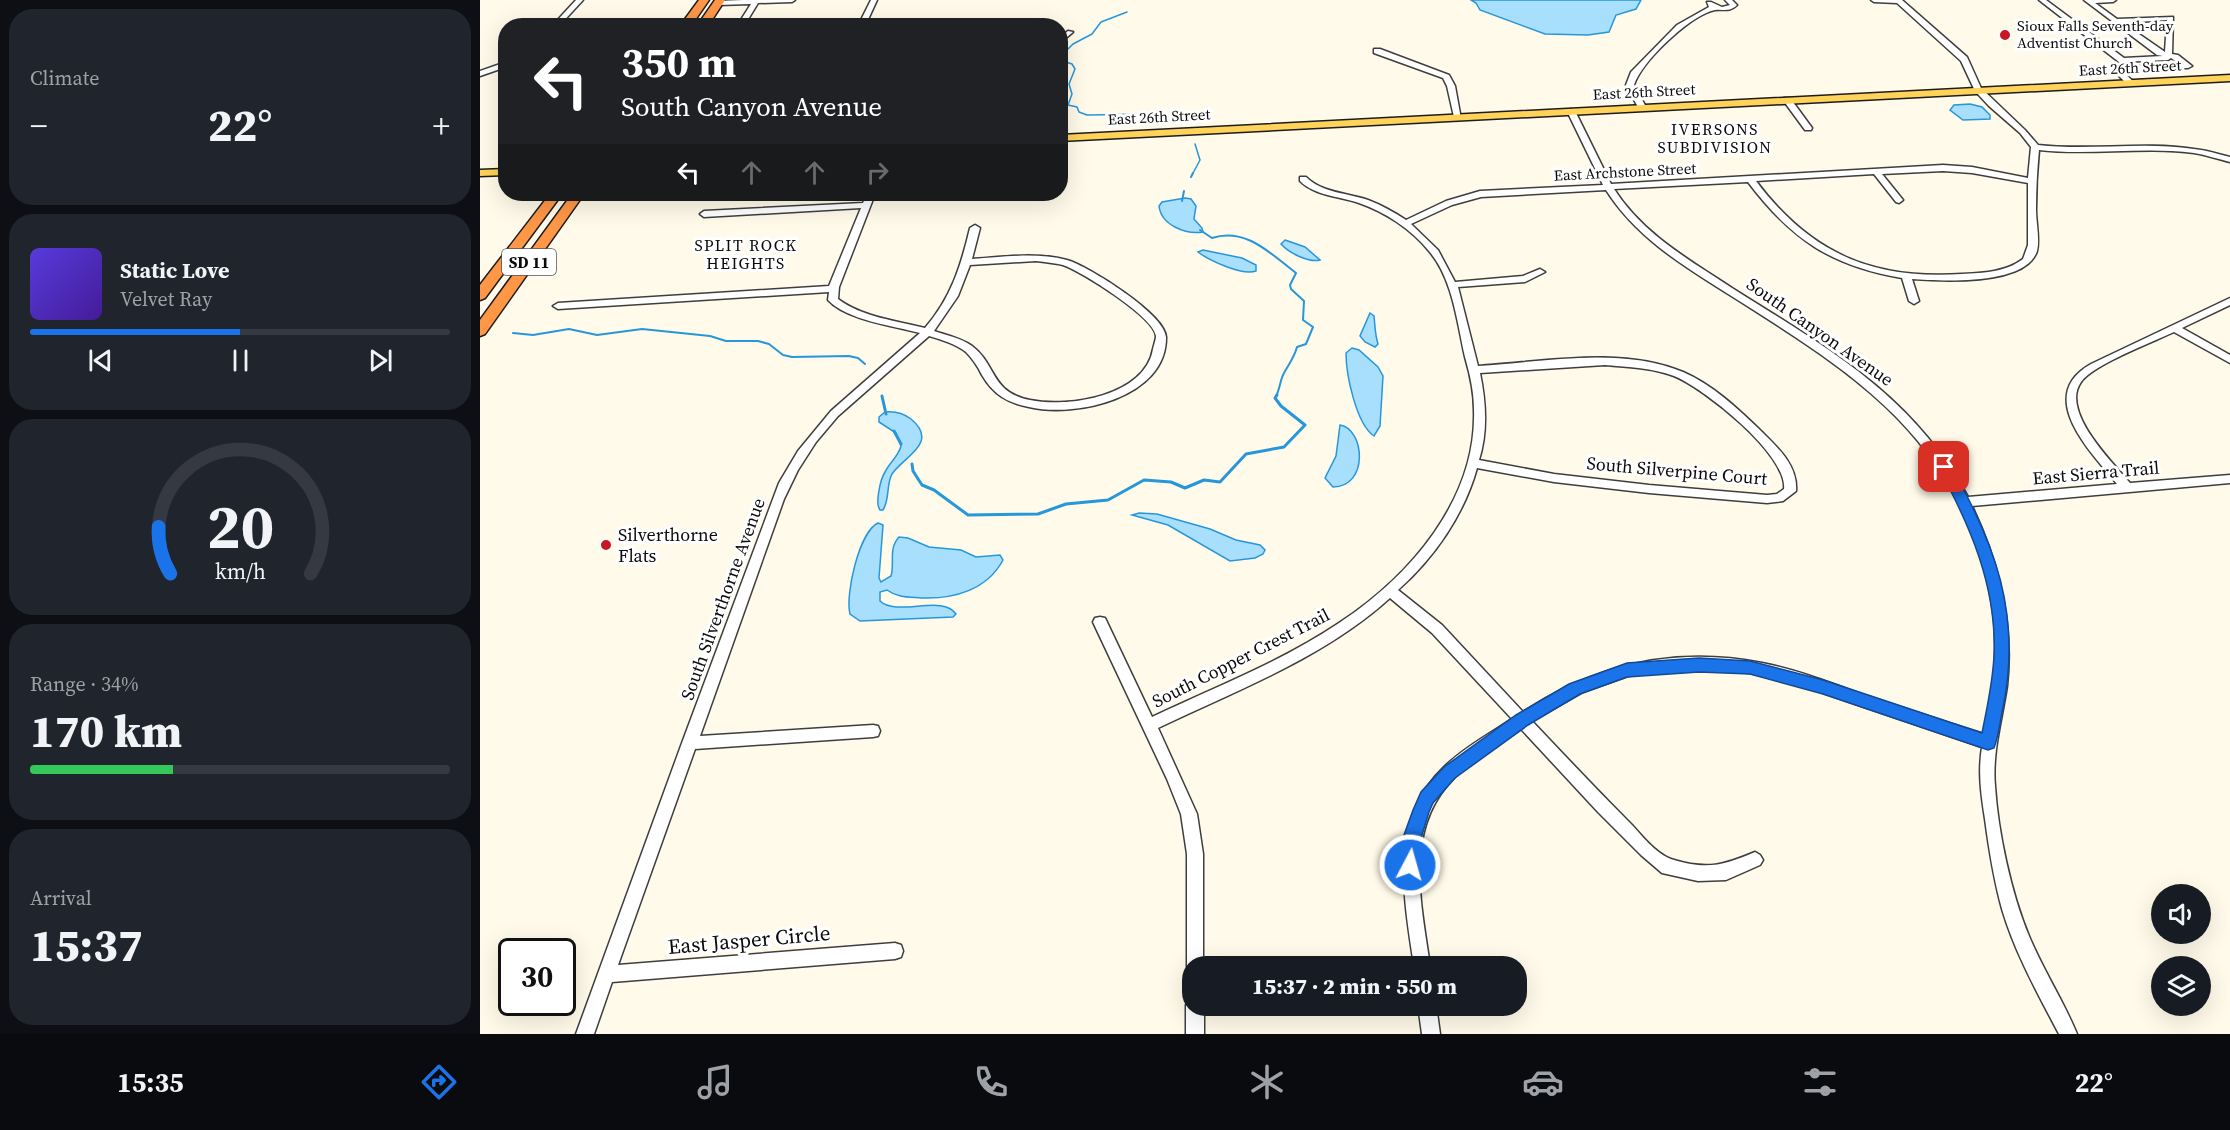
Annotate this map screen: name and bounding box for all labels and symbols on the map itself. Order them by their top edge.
place label: Sioux Falls Seventh-day Adventist Church [2017,15,2174,53]
marker: Sioux Falls Seventh-day Adventist Church [1998,28,2012,42]
street label: East 26th Street [2078,54,2182,81]
street label: East 26th Street [1592,78,1696,105]
street label: East 26th Street [1107,103,1211,130]
district label: IVERSONS SUBDIVISION [1657,118,1773,158]
street label: East Archstone Street [1553,157,1697,186]
district label: SPLIT ROCK HEIGHTS [695,234,797,274]
road number: SD 11 [502,249,556,275]
street label: South Canyon Avenue [1742,271,1899,392]
pin [1918,441,1969,492]
street label: South Silverpine Court [1586,450,1768,491]
street label: East Sierra Trail [2031,455,2160,491]
street label: South Silverthorne Avenue [674,494,771,703]
place label: Silverthorne Flats [618,522,718,568]
marker: Silverthorne Flats [599,538,613,552]
street label: South Copper Crest Trail [1148,602,1334,713]
position arrow [1378,833,1442,897]
street label: East Jasper Circle [667,918,831,961]
speed limit sign: 30 [498,938,576,1016]

